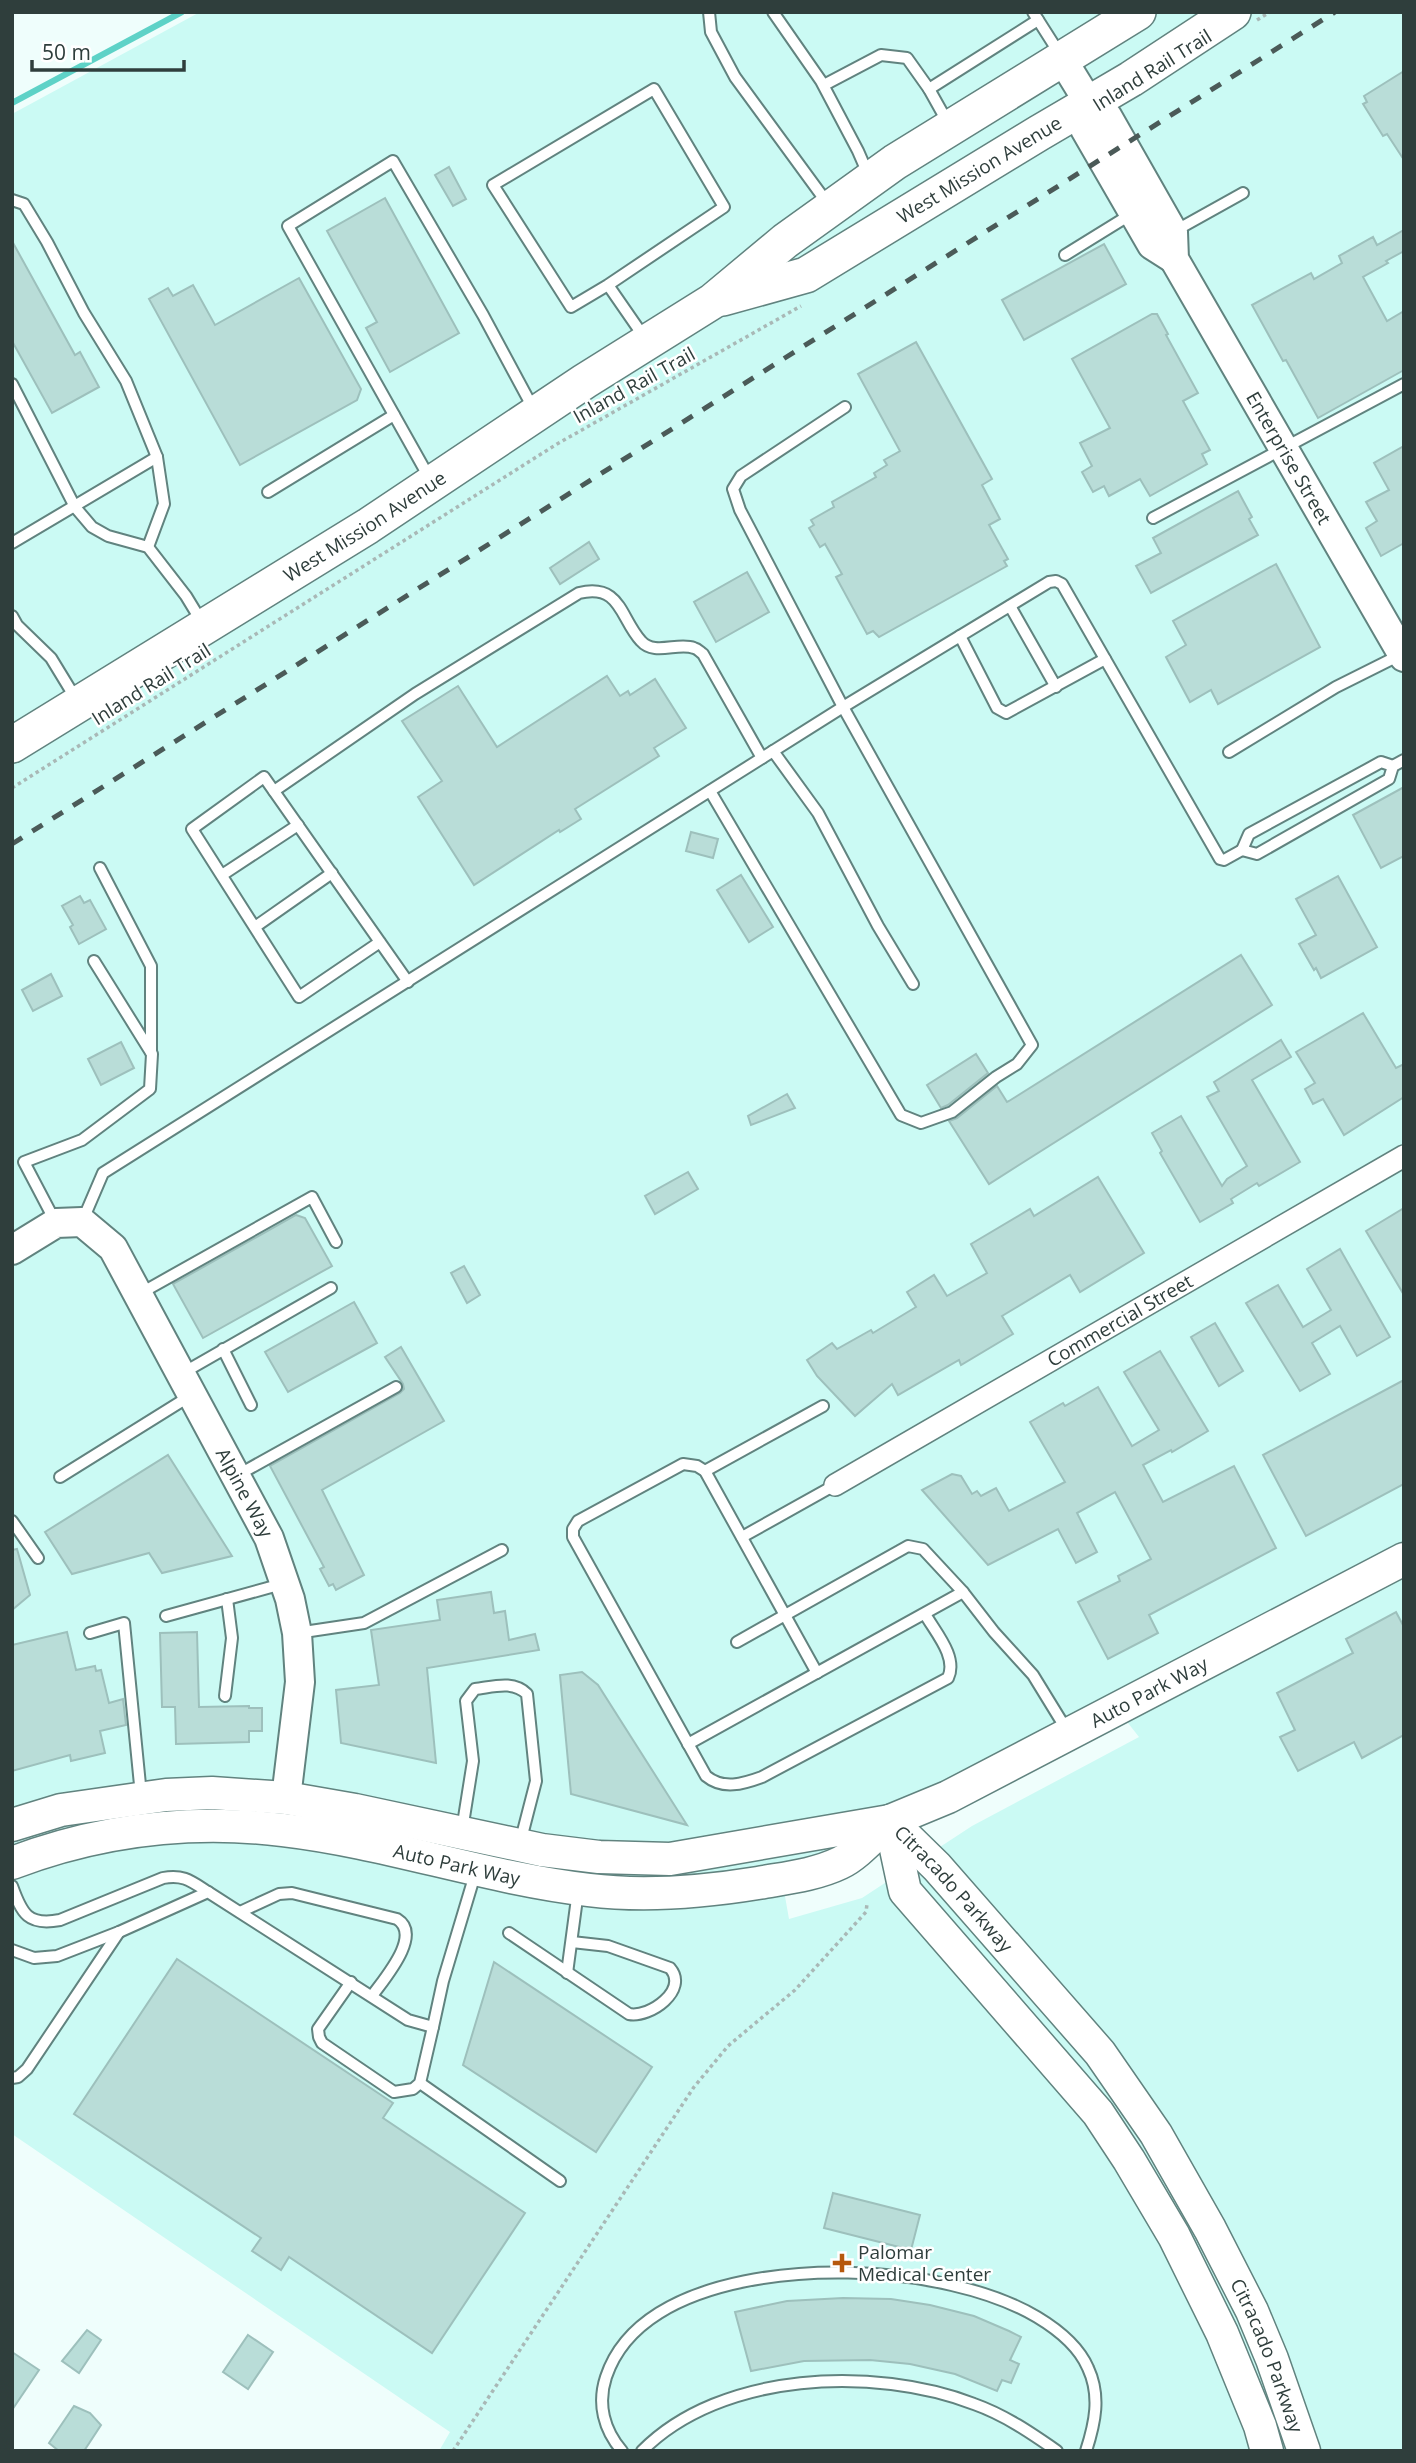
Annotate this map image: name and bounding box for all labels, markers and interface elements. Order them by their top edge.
street label: Inland Rail Trail [1088,23,1216,117]
scale bar [32,28,184,72]
text: 50 m [42,38,91,66]
street label: West Mission Avenue [892,110,1066,229]
street label: Inland Rail Trail [568,341,700,429]
street label: Enterprise Street [1240,387,1338,529]
street label: West Mission Avenue [279,465,451,588]
street label: Inland Rail Trail [87,637,215,731]
street label: Commercial Street [1042,1268,1198,1373]
street label: Alpine Way [210,1443,280,1543]
street label: Auto Park Way [1086,1650,1213,1733]
street label: Citracado Parkway [889,1819,1019,1958]
street label: Auto Park Way [391,1837,523,1892]
place label: Palomar Medical Center [858,2239,991,2287]
marker: Palomar Medical Center [832,2253,852,2273]
street label: Citracado Parkway [1224,2274,1310,2437]

